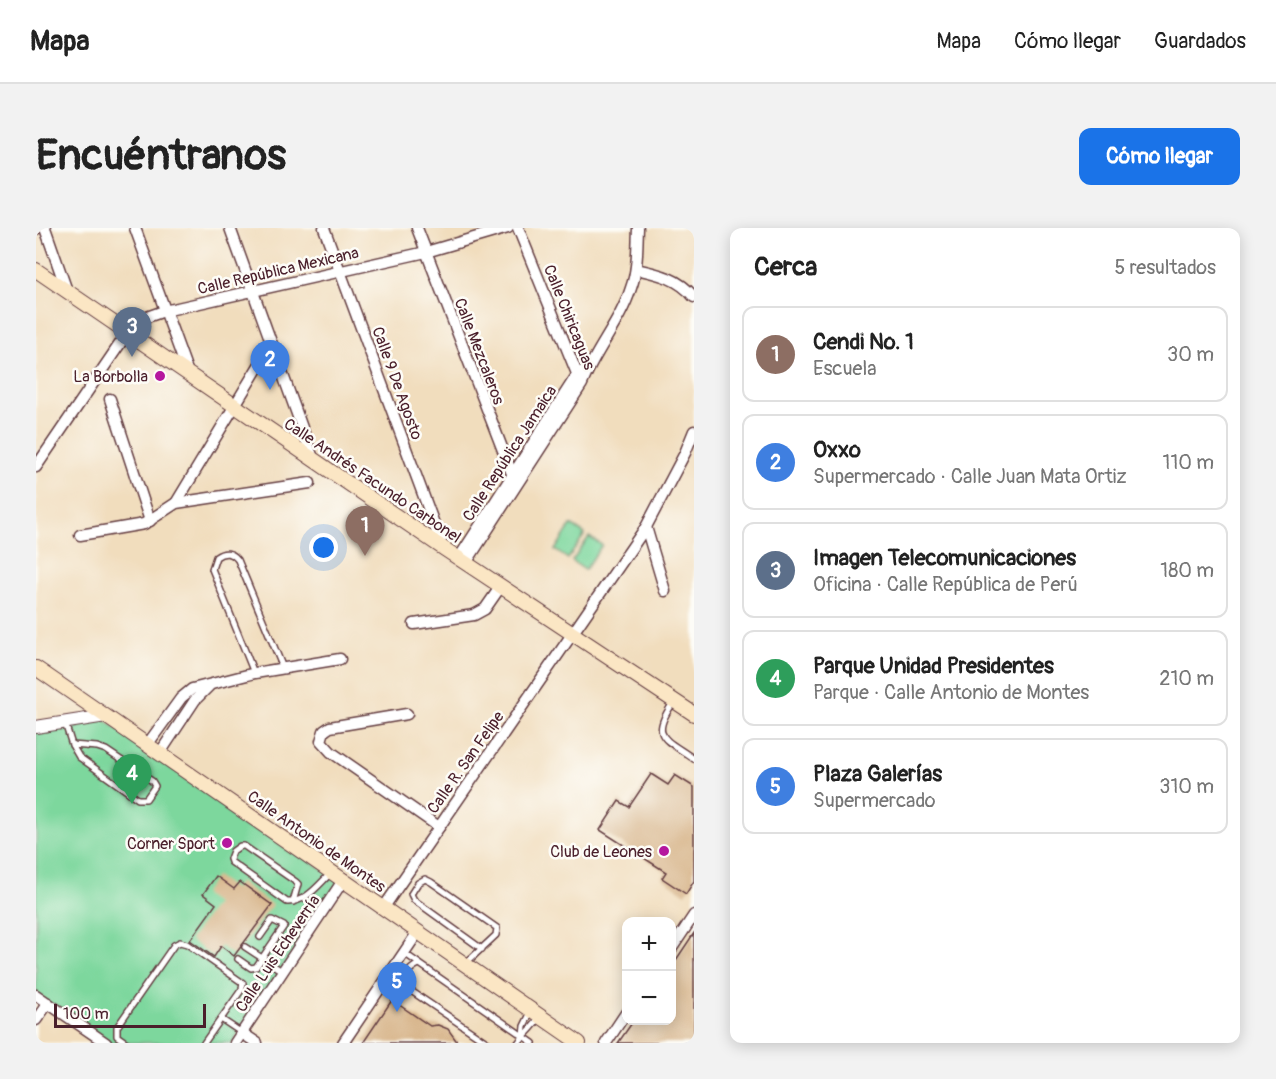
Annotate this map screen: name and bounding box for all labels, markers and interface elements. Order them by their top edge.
text: Mapa [30,24,89,59]
text: Mapa [936,28,981,55]
text: Cómo llegar [1014,28,1121,55]
text: Guardados [1154,28,1246,55]
button: Cómo llegar [1079,128,1240,185]
text: Encuéntranos [36,130,286,182]
street label: Calle República Mexicana [196,243,361,299]
text: Cerca [754,251,817,283]
text: 5 resultados [1114,255,1216,280]
street label: Calle Chiricaguas [539,262,599,373]
street label: Calle Mezcaleros [450,295,509,407]
pin: 3 [112,308,152,357]
street label: Calle 9 De Agosto [367,324,427,443]
text: Cendi No. 1 [813,328,914,356]
pin: 2 [250,340,290,390]
text: 1 [772,342,779,367]
text: 30 m [1167,342,1214,367]
text: Escuela [813,356,876,381]
place label: La Borbolla [73,367,148,387]
marker: La Borbolla [153,369,167,383]
street label: Calle República Jamaica [458,382,561,525]
street label: Calle Andrés Facundo Carbonel [280,414,465,548]
text: Oxxo [813,436,861,464]
text: 2 [770,450,781,475]
text: 110 m [1163,450,1214,475]
text: Supermercado · Calle Juan Mata Ortiz [813,464,1127,489]
pin: 1 [346,506,384,556]
your location [309,533,338,562]
text: Imagen Telecomunicaciones [813,544,1076,572]
text: 3 [770,558,781,583]
text: 180 m [1160,558,1214,583]
text: Oficina · Calle República de Perú [813,572,1078,597]
text: Parque Unidad Presidentes [813,652,1054,680]
text: 4 [770,666,781,691]
text: 210 m [1159,666,1214,691]
text: Parque · Calle Antonio de Montes [813,680,1089,705]
street label: Calle R. San Felipe [423,707,509,818]
pin: 4 [112,754,152,804]
text: Plaza Galerías [813,760,942,788]
text: 5 [770,774,781,799]
text: 310 m [1159,774,1214,799]
street label: Calle Antonio de Montes [243,787,389,897]
text: Supermercado [813,788,936,813]
place label: Corner Sport [127,834,216,854]
marker: Corner Sport [220,836,234,850]
place label: Club de Leones [550,842,652,862]
marker: Club de Leones [657,844,671,858]
street label: Calle Luis Echeverría [231,891,324,1016]
map controls [622,917,676,1025]
button: + [622,917,676,971]
pin: 5 [378,962,416,1012]
button: − [622,971,676,1025]
scale bar [54,1001,206,1028]
text: 100 m [63,1004,109,1024]

